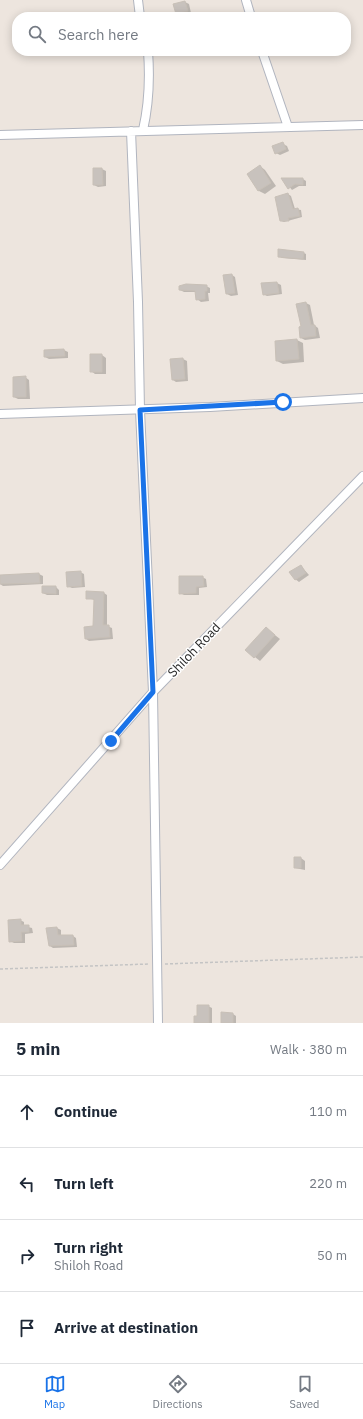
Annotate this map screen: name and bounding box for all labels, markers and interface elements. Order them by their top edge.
search box [12,12,351,56]
icon: search [26,23,48,45]
text: Search here [58,25,138,44]
route start [274,393,292,411]
street label: Shiloh Road [164,619,224,681]
route end [102,732,120,750]
text: 5 min [16,1038,60,1060]
text: Walk · 380 m [270,1041,347,1058]
icon: ahead [16,1101,38,1123]
text: Continue [54,1102,118,1121]
text: 110 m [309,1103,347,1120]
icon: left [16,1173,38,1195]
text: Turn left [54,1174,114,1193]
text: 220 m [309,1175,347,1192]
text: Turn right [54,1238,123,1257]
icon: right [16,1245,38,1267]
text: 50 m [317,1247,347,1264]
text: Shiloh Road [54,1257,123,1274]
icon: arrive [16,1317,38,1339]
text: Arrive at destination [54,1318,198,1337]
tab: Map [44,1373,66,1411]
tab: Directions [153,1373,203,1411]
tab: Saved [290,1373,319,1411]

